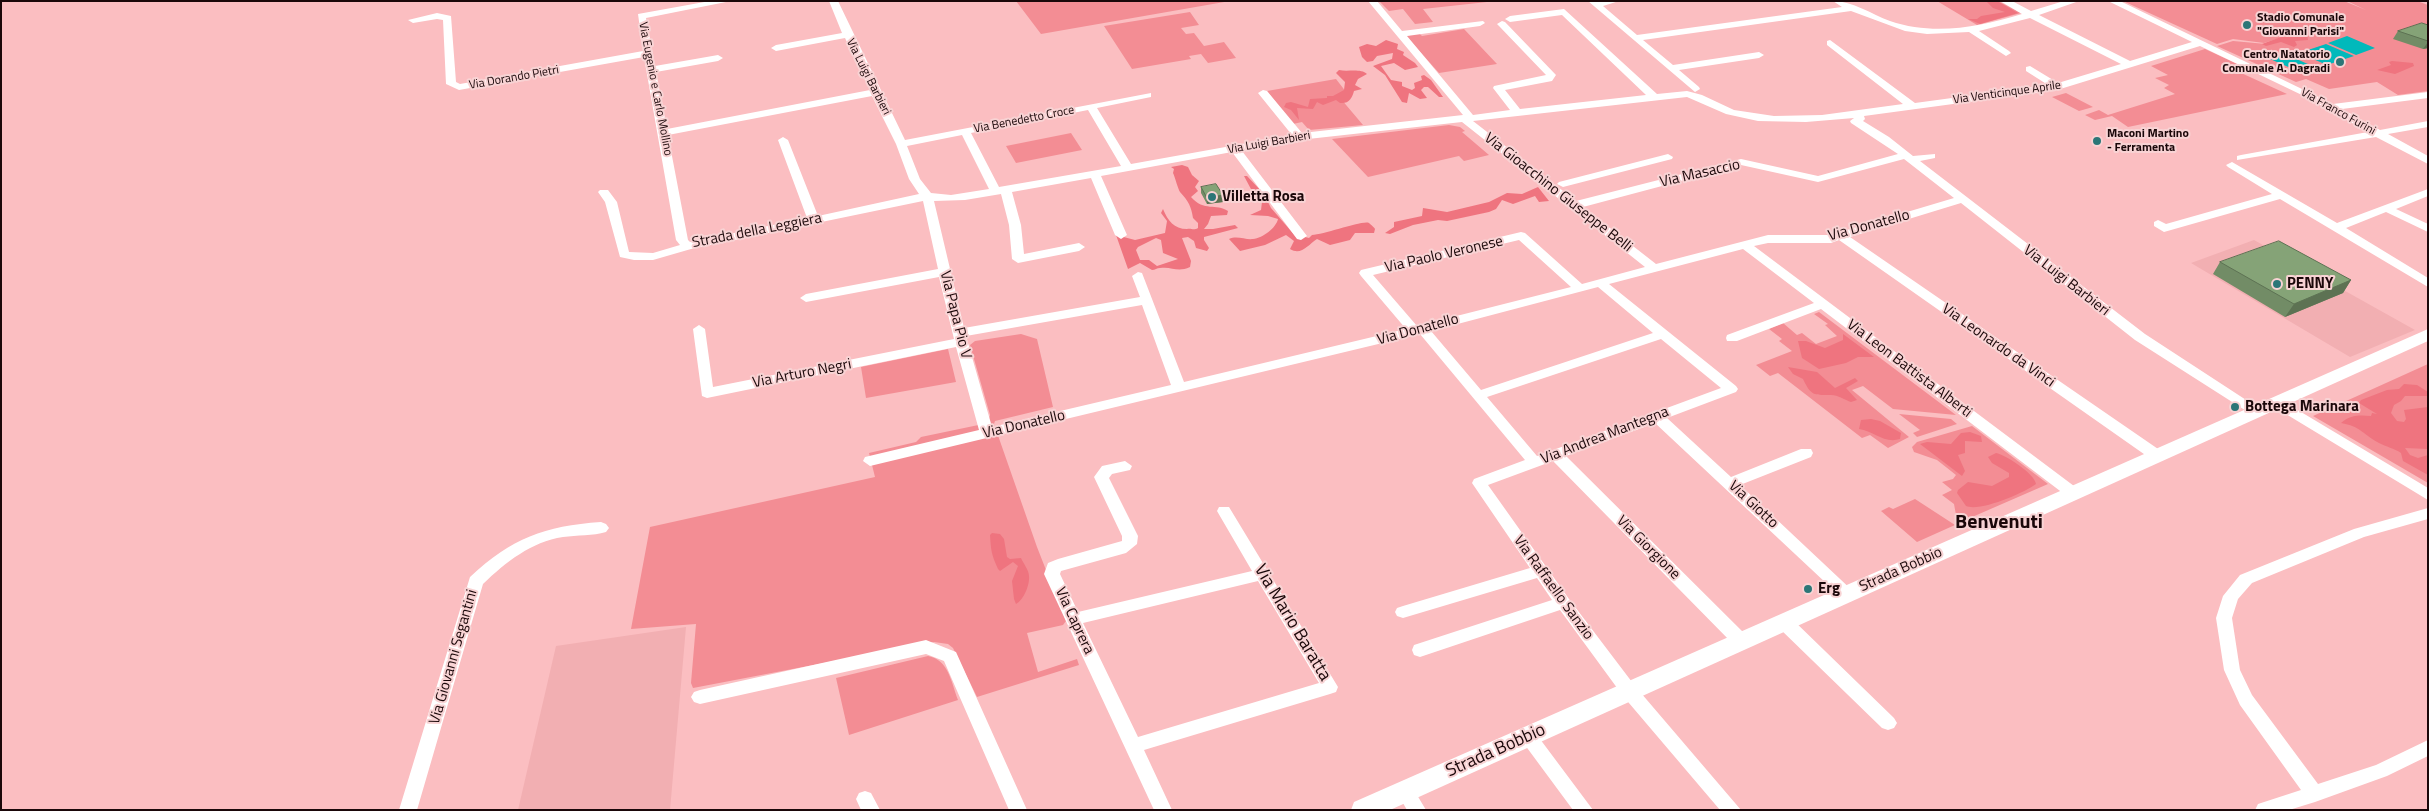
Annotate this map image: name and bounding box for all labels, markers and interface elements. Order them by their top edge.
place label: Stadio Comunale "Giovanni Parisi" [2257,11,2344,39]
marker: Stadio Comunale "Giovanni Parisi" [2241,19,2253,31]
street label: Via Eugenio e Carlo Mollino [635,21,675,157]
street label: Via Luigi Barbieri [843,36,893,118]
place label: Centro Natatorio Comunale A. Dagradi [2222,48,2330,76]
marker: Centro Natatorio Comunale A. Dagradi [2334,56,2346,68]
street label: Via Dorando Pietri [468,63,560,93]
street label: Via Venticinque Aprile [1952,78,2062,108]
street label: Via Franco Furini [2298,85,2378,139]
street label: Via Benedetto Croce [973,103,1075,137]
place label: Maconi Martino - Ferramenta [2107,127,2189,155]
street label: Via Luigi Barbieri [1227,129,1311,157]
street label: Via Gioacchino Giuseppe Belli [1480,130,1636,256]
marker: Maconi Martino - Ferramenta [2091,135,2103,147]
street label: Via Masaccio [1658,156,1742,192]
place label: Villetta Rosa [1222,188,1304,206]
marker: Villetta Rosa [1206,191,1218,203]
street label: Via Donatello [1826,206,1912,246]
street label: Strada della Leggiera [691,210,823,252]
street label: Via Paolo Veronese [1383,233,1505,277]
street label: Via Luigi Barbieri [2019,242,2113,320]
street label: Via Papa Pio V [935,269,975,361]
place label: PENNY [2287,275,2333,293]
marker: PENNY [2271,278,2283,290]
street label: Via Leonardo da Vinci [1938,300,2058,392]
street label: Via Donatello [1375,310,1461,350]
street label: Via Leon Battista Alberti [1843,316,1975,422]
street label: Via Arturo Negri [751,356,853,392]
place label: Bottega Marinara [2245,398,2359,416]
marker: Bottega Marinara [2229,401,2241,413]
street label: Via Andrea Mantegna [1539,403,1671,469]
street label: Via Donatello [981,407,1067,443]
street label: Via Giotto [1724,477,1782,533]
district label: Benvenuti [1955,511,2043,535]
street label: Via Giorgione [1612,512,1684,584]
street label: Via Raffaello Sanzio [1509,532,1597,644]
street label: Strada Bobbio [1857,544,1945,596]
street label: Via Mario Baratta [1249,561,1335,685]
place label: Erg [1818,580,1840,598]
marker: Erg [1802,583,1814,595]
street label: Via Caprera [1051,585,1097,657]
street label: Via Giovanni Segantini [426,588,482,726]
street label: Strada Bobbio [1443,719,1549,783]

